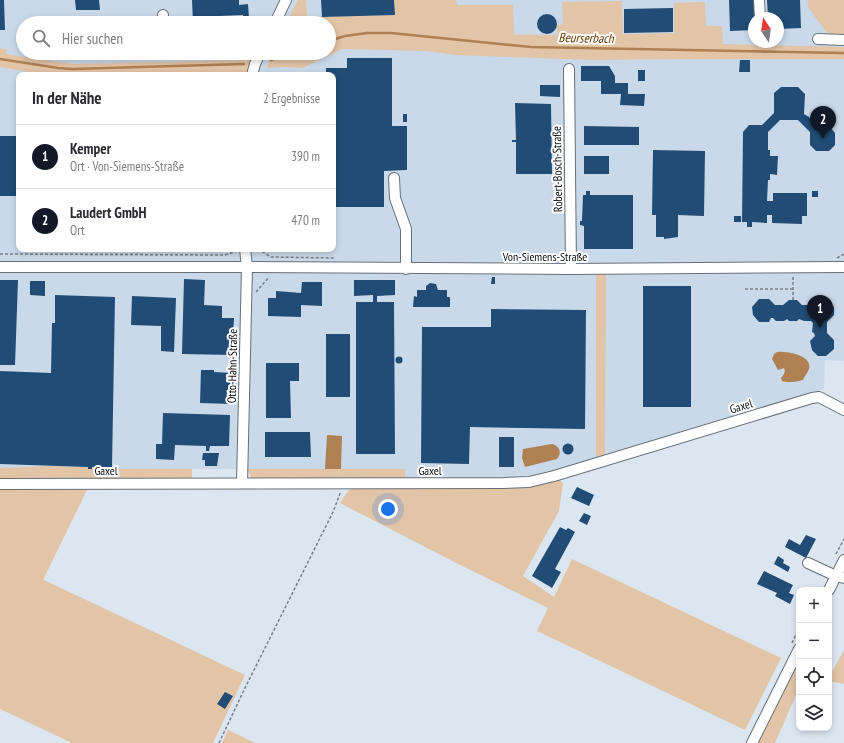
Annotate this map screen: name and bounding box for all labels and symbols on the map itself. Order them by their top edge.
north arrow [748,12,784,48]
water label: Beurserbach [558,29,615,47]
pin: 2 [810,106,836,139]
street label: Robert-Bosch-Straße [549,126,565,212]
street label: Von-Siemens-Straße [502,249,587,264]
pin: 1 [807,295,833,328]
street label: Otto-Hahn-Straße [224,329,240,403]
street label: Gaxel [728,395,754,417]
street label: Gaxel [94,463,118,478]
street label: Gaxel [418,463,442,478]
your location [378,499,398,519]

